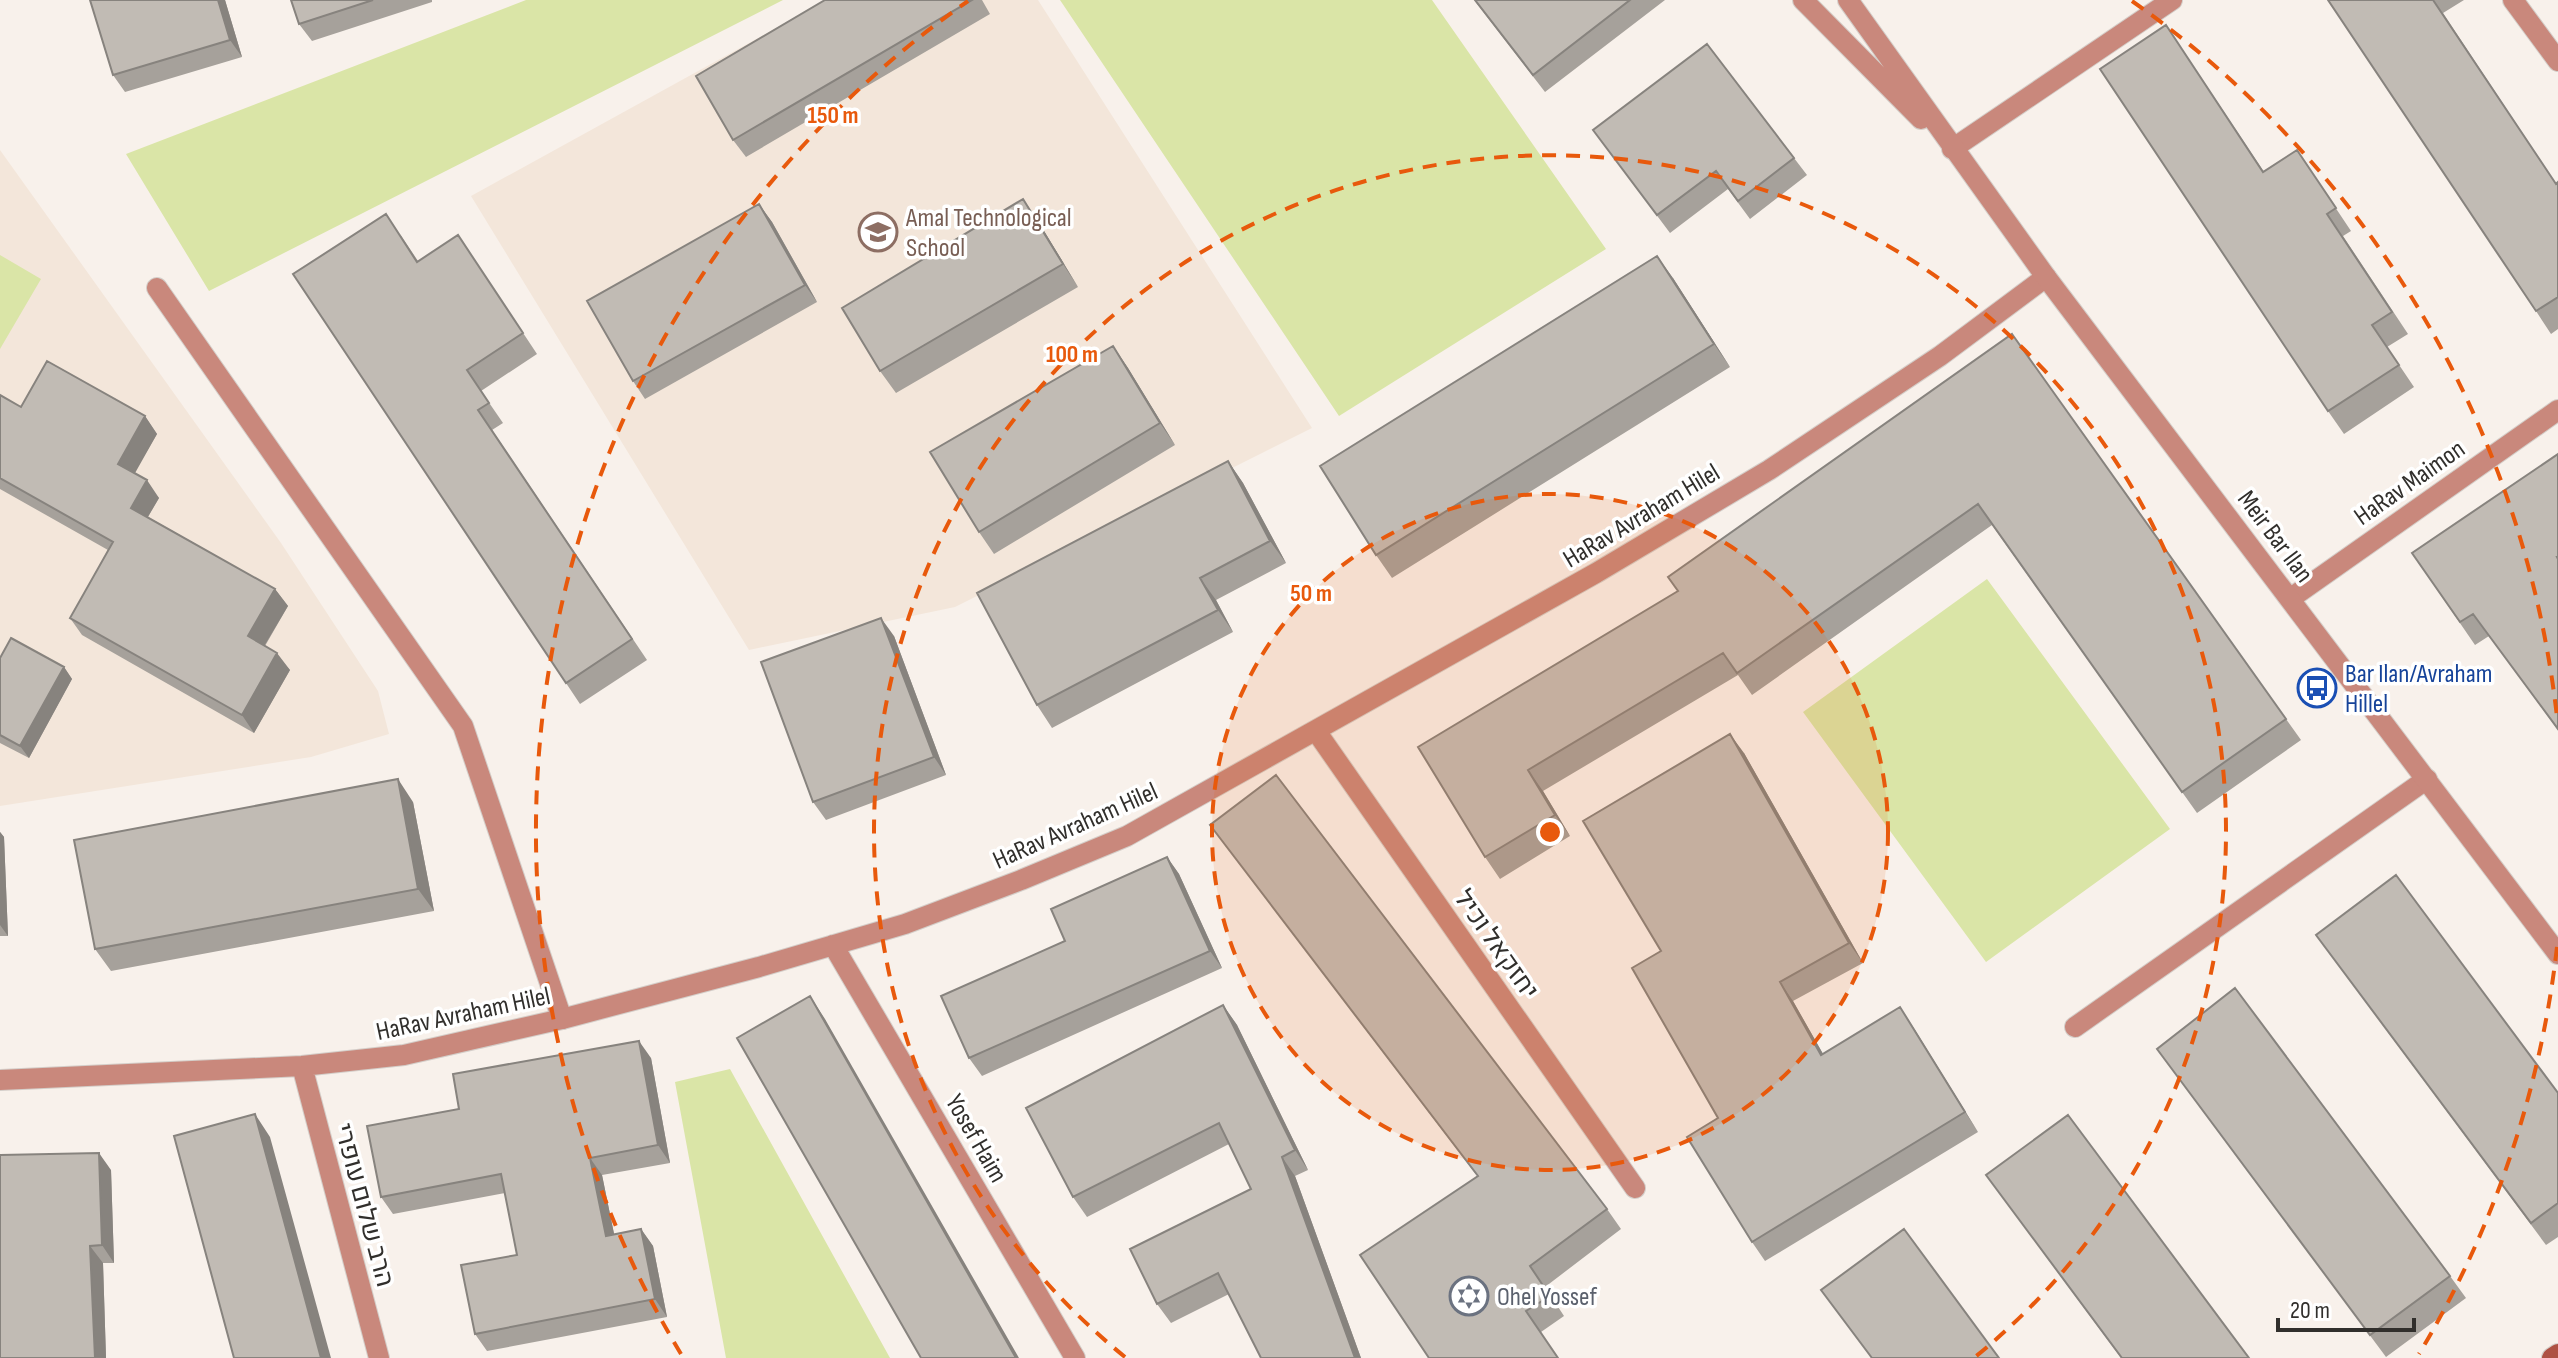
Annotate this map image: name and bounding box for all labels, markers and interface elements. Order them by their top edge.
text: 150 m [807,101,859,130]
place label: Amal Technological School [905,203,1072,264]
school or university icon: Amal Technological School [857,211,899,253]
text: 100 m [1046,340,1098,369]
street label: HaRav Maimon [2349,434,2471,533]
street label: HaRav Avraham Hilel [1558,457,1726,575]
street label: Meir Bar Ilan [2230,485,2319,589]
text: 50 m [1290,579,1332,608]
place label: Bar Ilan/Avraham Hillel [2345,659,2492,720]
bus stop icon: Bar Ilan/Avraham Hillel [2296,667,2338,709]
street label: HaRav Avraham Hilel [988,776,1163,877]
centre of rings [1536,818,1564,846]
street label: יחזקאל וכיל [1447,884,1545,1005]
street label: HaRav Avraham Hilel [374,981,553,1048]
street label: Yosef Haim [938,1089,1013,1188]
street label: הרב שלום עופרי [327,1120,400,1290]
synagogue icon: Ohel Yossef [1448,1275,1490,1317]
place label: Ohel Yossef [1497,1282,1598,1313]
scale bar [2278,1282,2414,1332]
text: 20 m [2290,1296,2330,1325]

